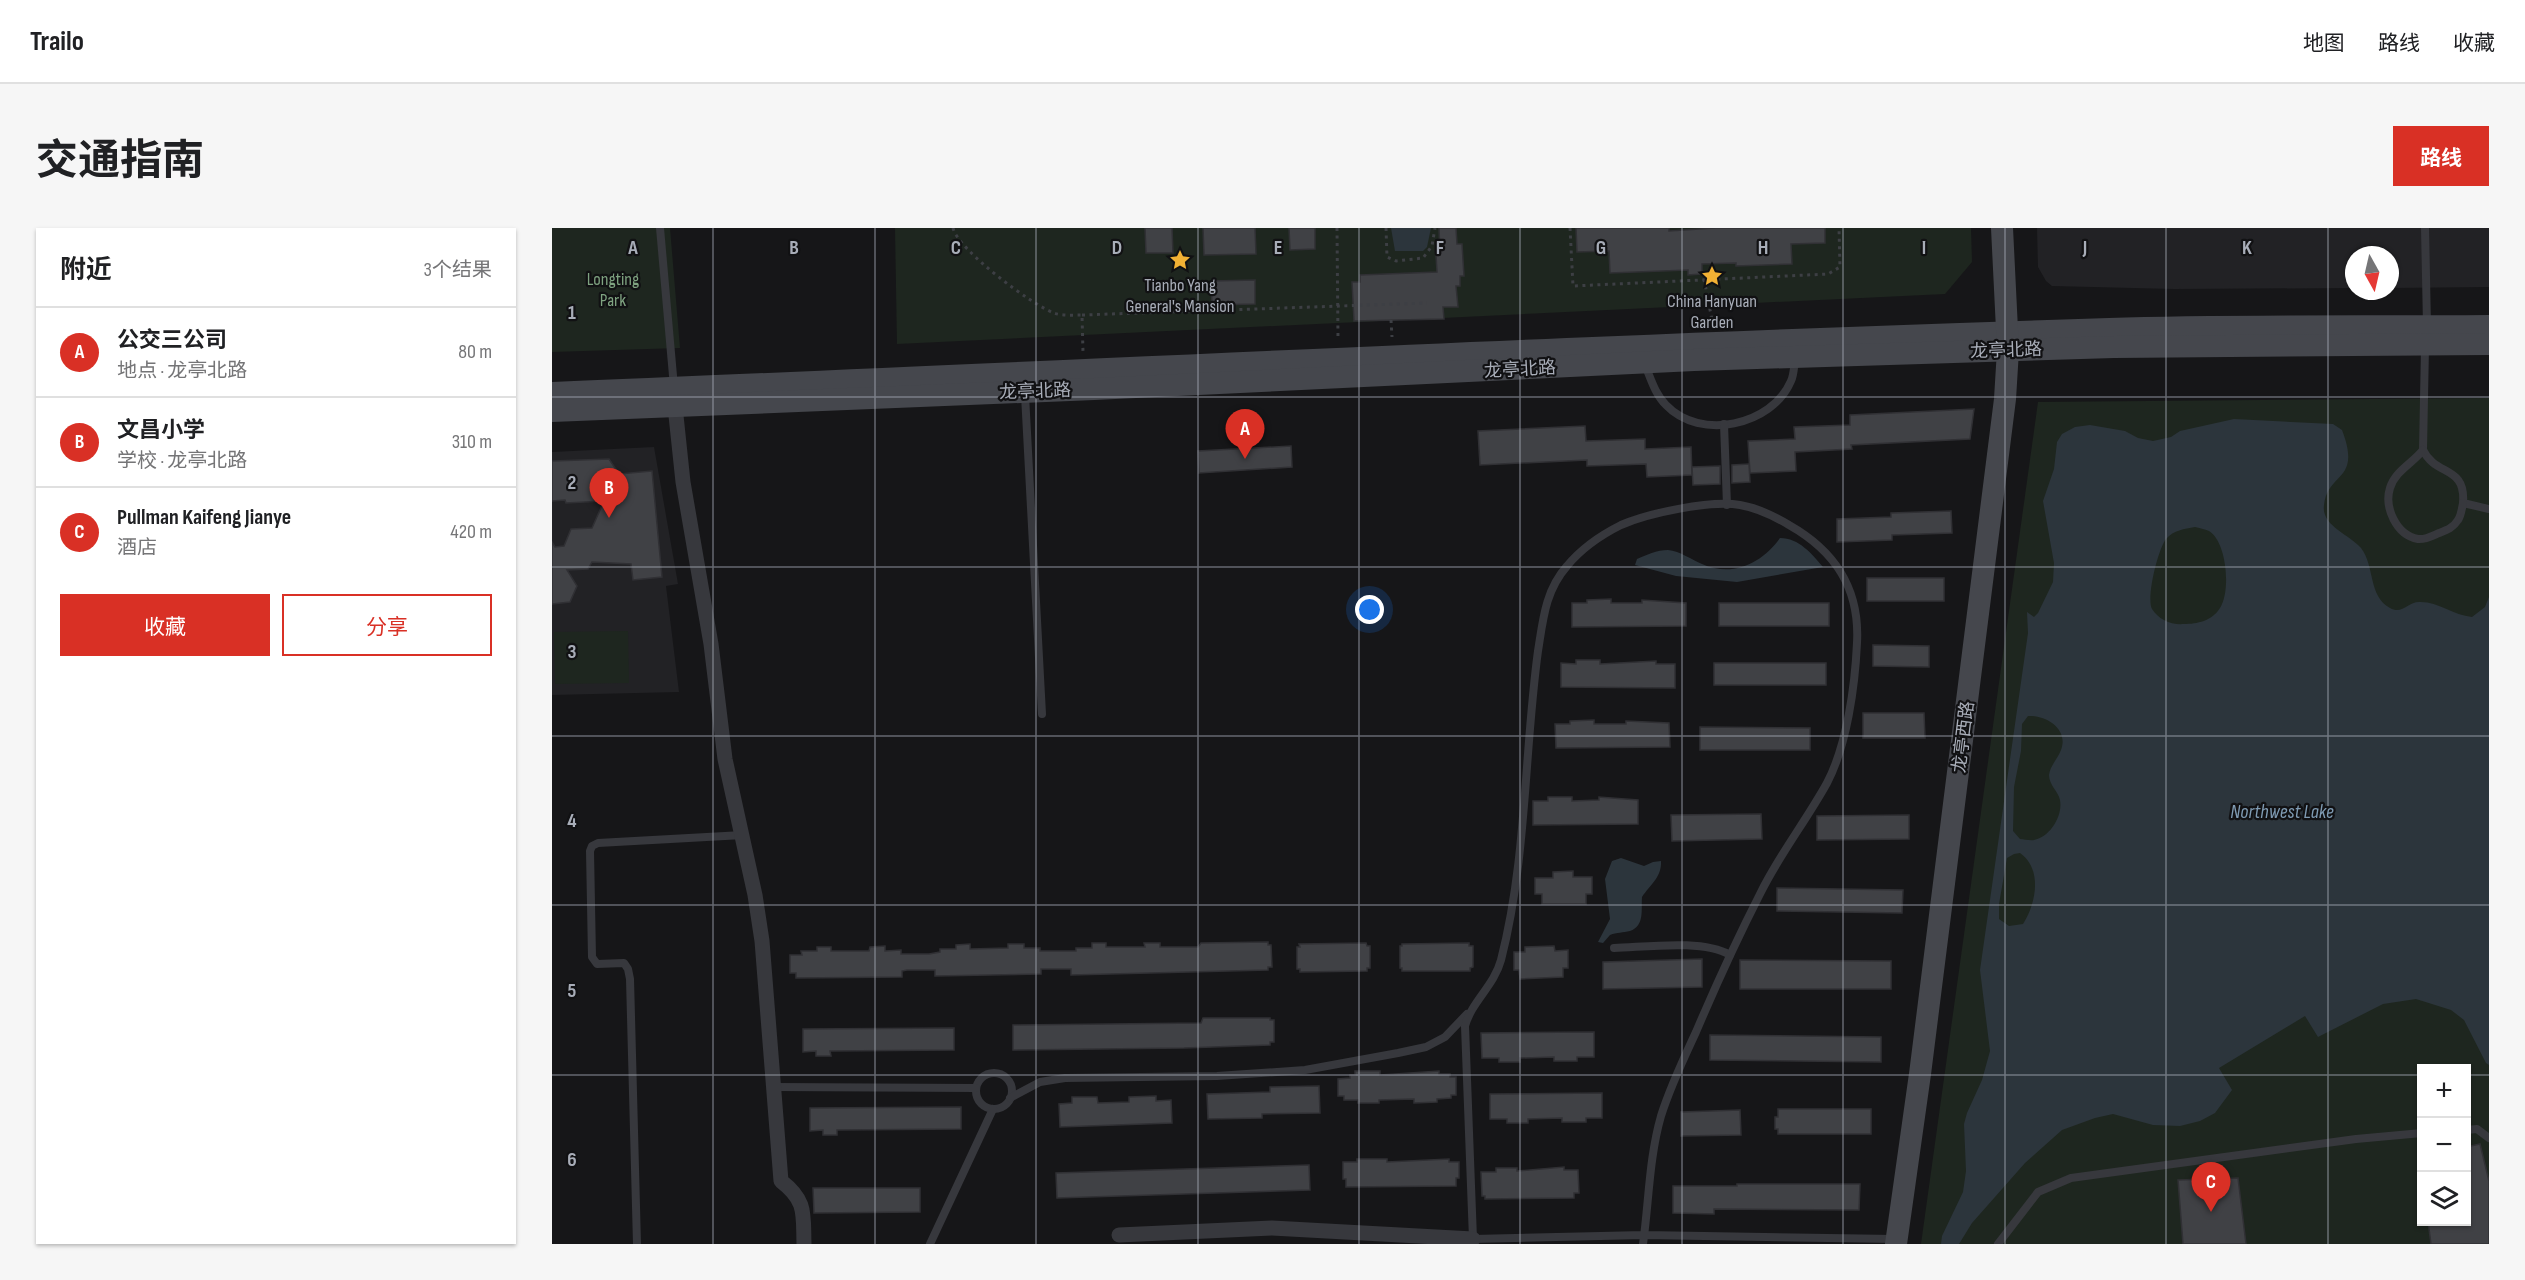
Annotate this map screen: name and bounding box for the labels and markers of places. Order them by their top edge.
place icon: Tianbo Yang General's Mansion [1168,248,1192,272]
place icon: China Hanyuan Garden [1700,264,1724,288]
place label: Tianbo Yang General's Mansion [1126,275,1234,317]
place label: China Hanyuan Garden [1667,291,1757,333]
pin: A [1226,410,1264,459]
pin: B [590,468,628,518]
pin: C [2192,1162,2230,1212]

